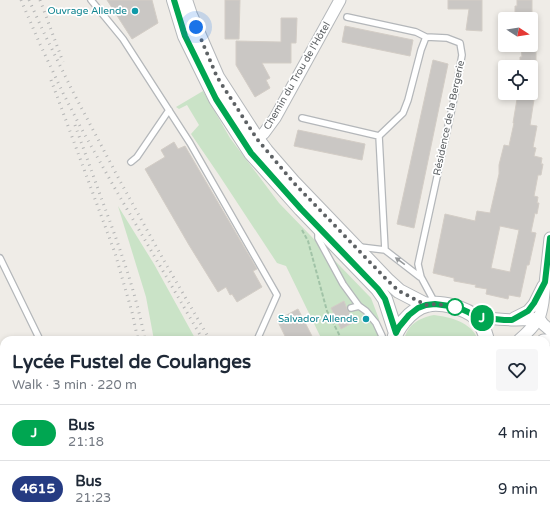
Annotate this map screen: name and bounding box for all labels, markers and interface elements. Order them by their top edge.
place label: Ouvrage Allende [47,5,127,17]
marker: Ouvrage Allende [130,6,140,16]
north arrow [498,12,538,52]
map controls [498,12,538,100]
your location [186,17,206,37]
street label: Chemin du Trou de l'Hôtel [261,20,333,132]
street label: Résidence de la Bergerie [431,59,467,177]
button: locate [498,60,538,100]
one-way arrow [394,257,405,265]
unlabelled marker [446,298,464,316]
line badge: J [469,305,495,331]
text: J [479,309,485,326]
place label: Salvador Allende [278,313,358,325]
marker: Salvador Allende [361,314,371,324]
button: heart [496,349,538,391]
text: Lycée Fustel de Coulanges [12,351,251,373]
text: Walk · 3 min · 220 m [12,377,137,393]
text: Bus [68,416,95,434]
text: J [31,424,37,441]
text: 4 min [498,424,538,442]
text: 21:18 [68,434,104,450]
text: Bus [75,472,102,490]
text: 4615 [20,480,55,497]
text: 9 min [498,480,538,498]
text: 21:23 [75,490,111,506]

